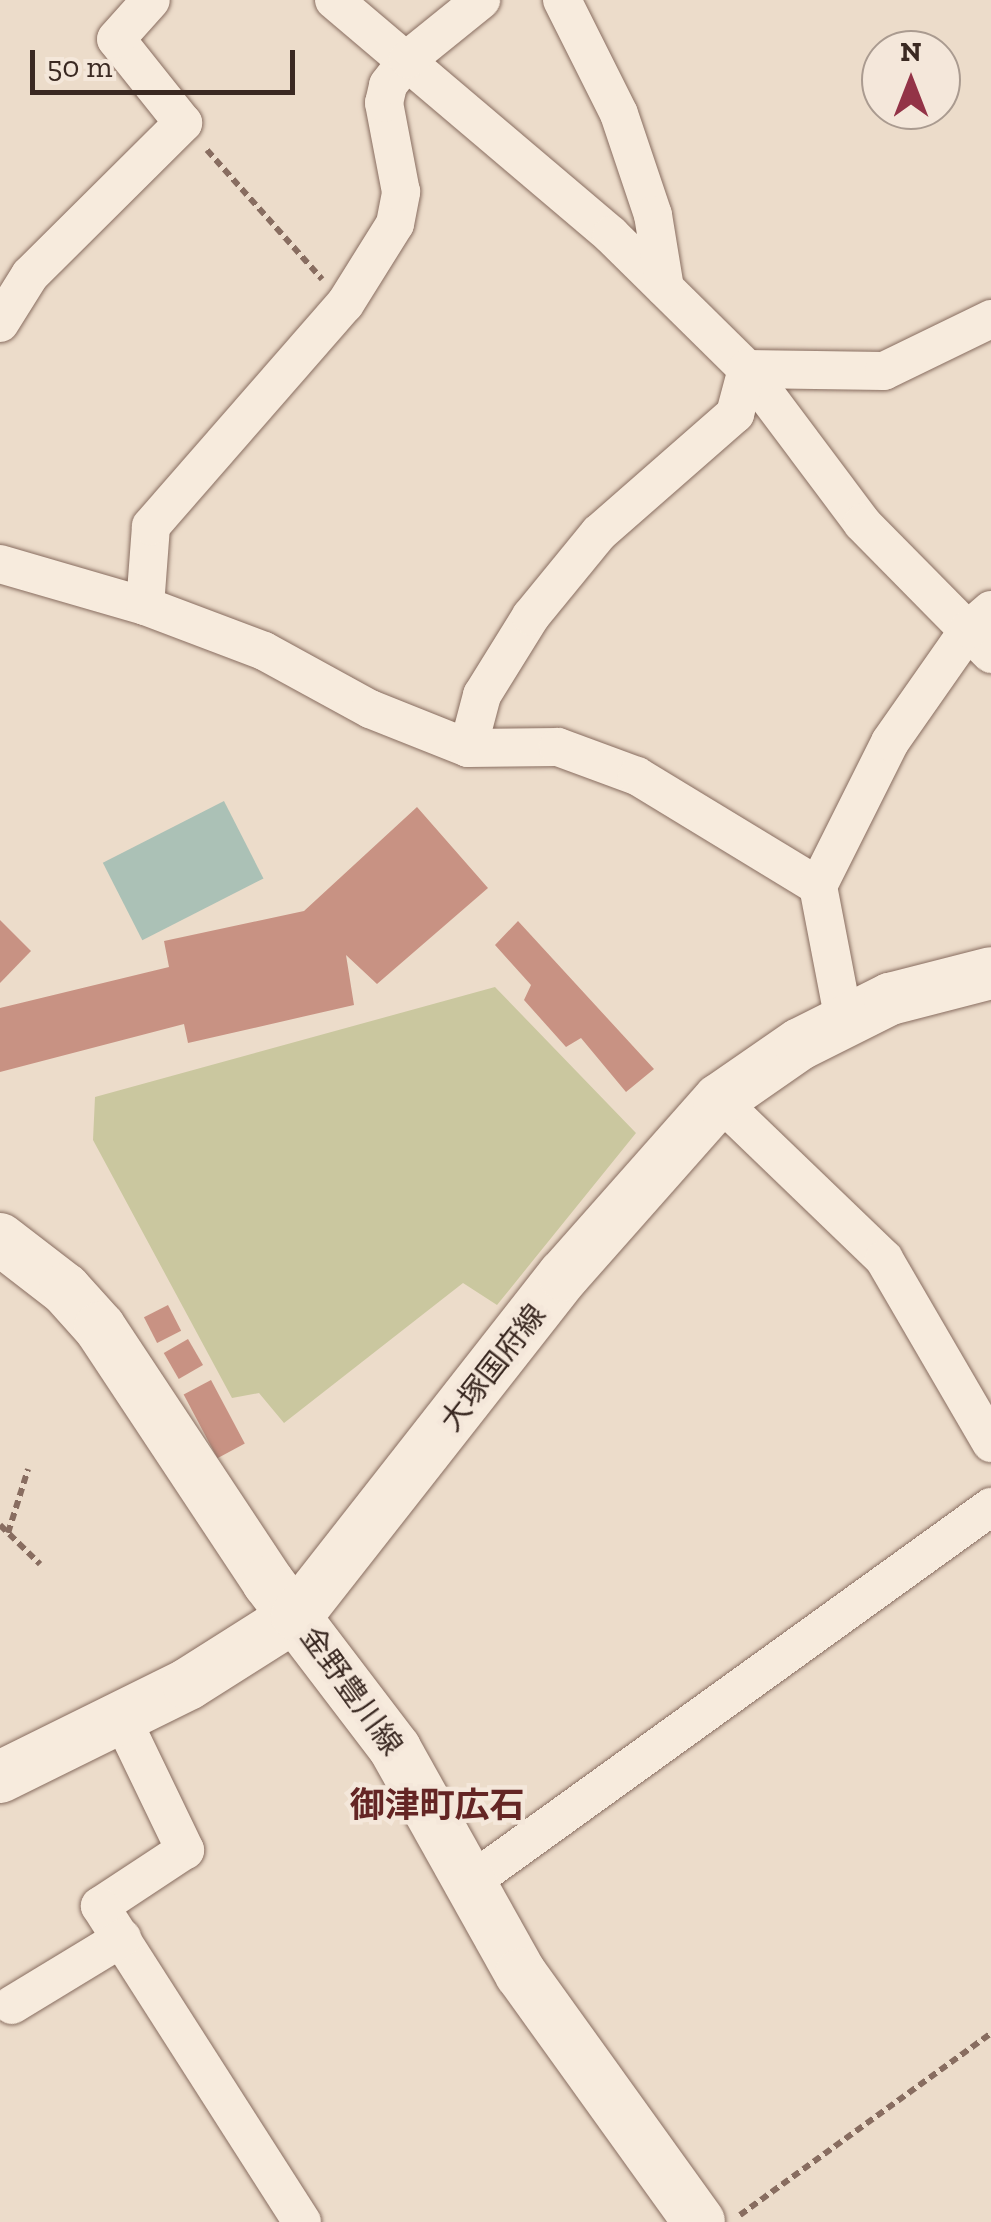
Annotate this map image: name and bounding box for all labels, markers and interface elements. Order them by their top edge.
scale bar [35,30,300,92]
north arrow [861,30,961,130]
text: N [900,35,922,68]
text: 50 m [47,49,112,85]
street label: 大塚国府線 [433,1298,553,1438]
street label: 金野豊川線 [292,1620,410,1762]
district label: 御津町広石 [350,1784,524,1826]

